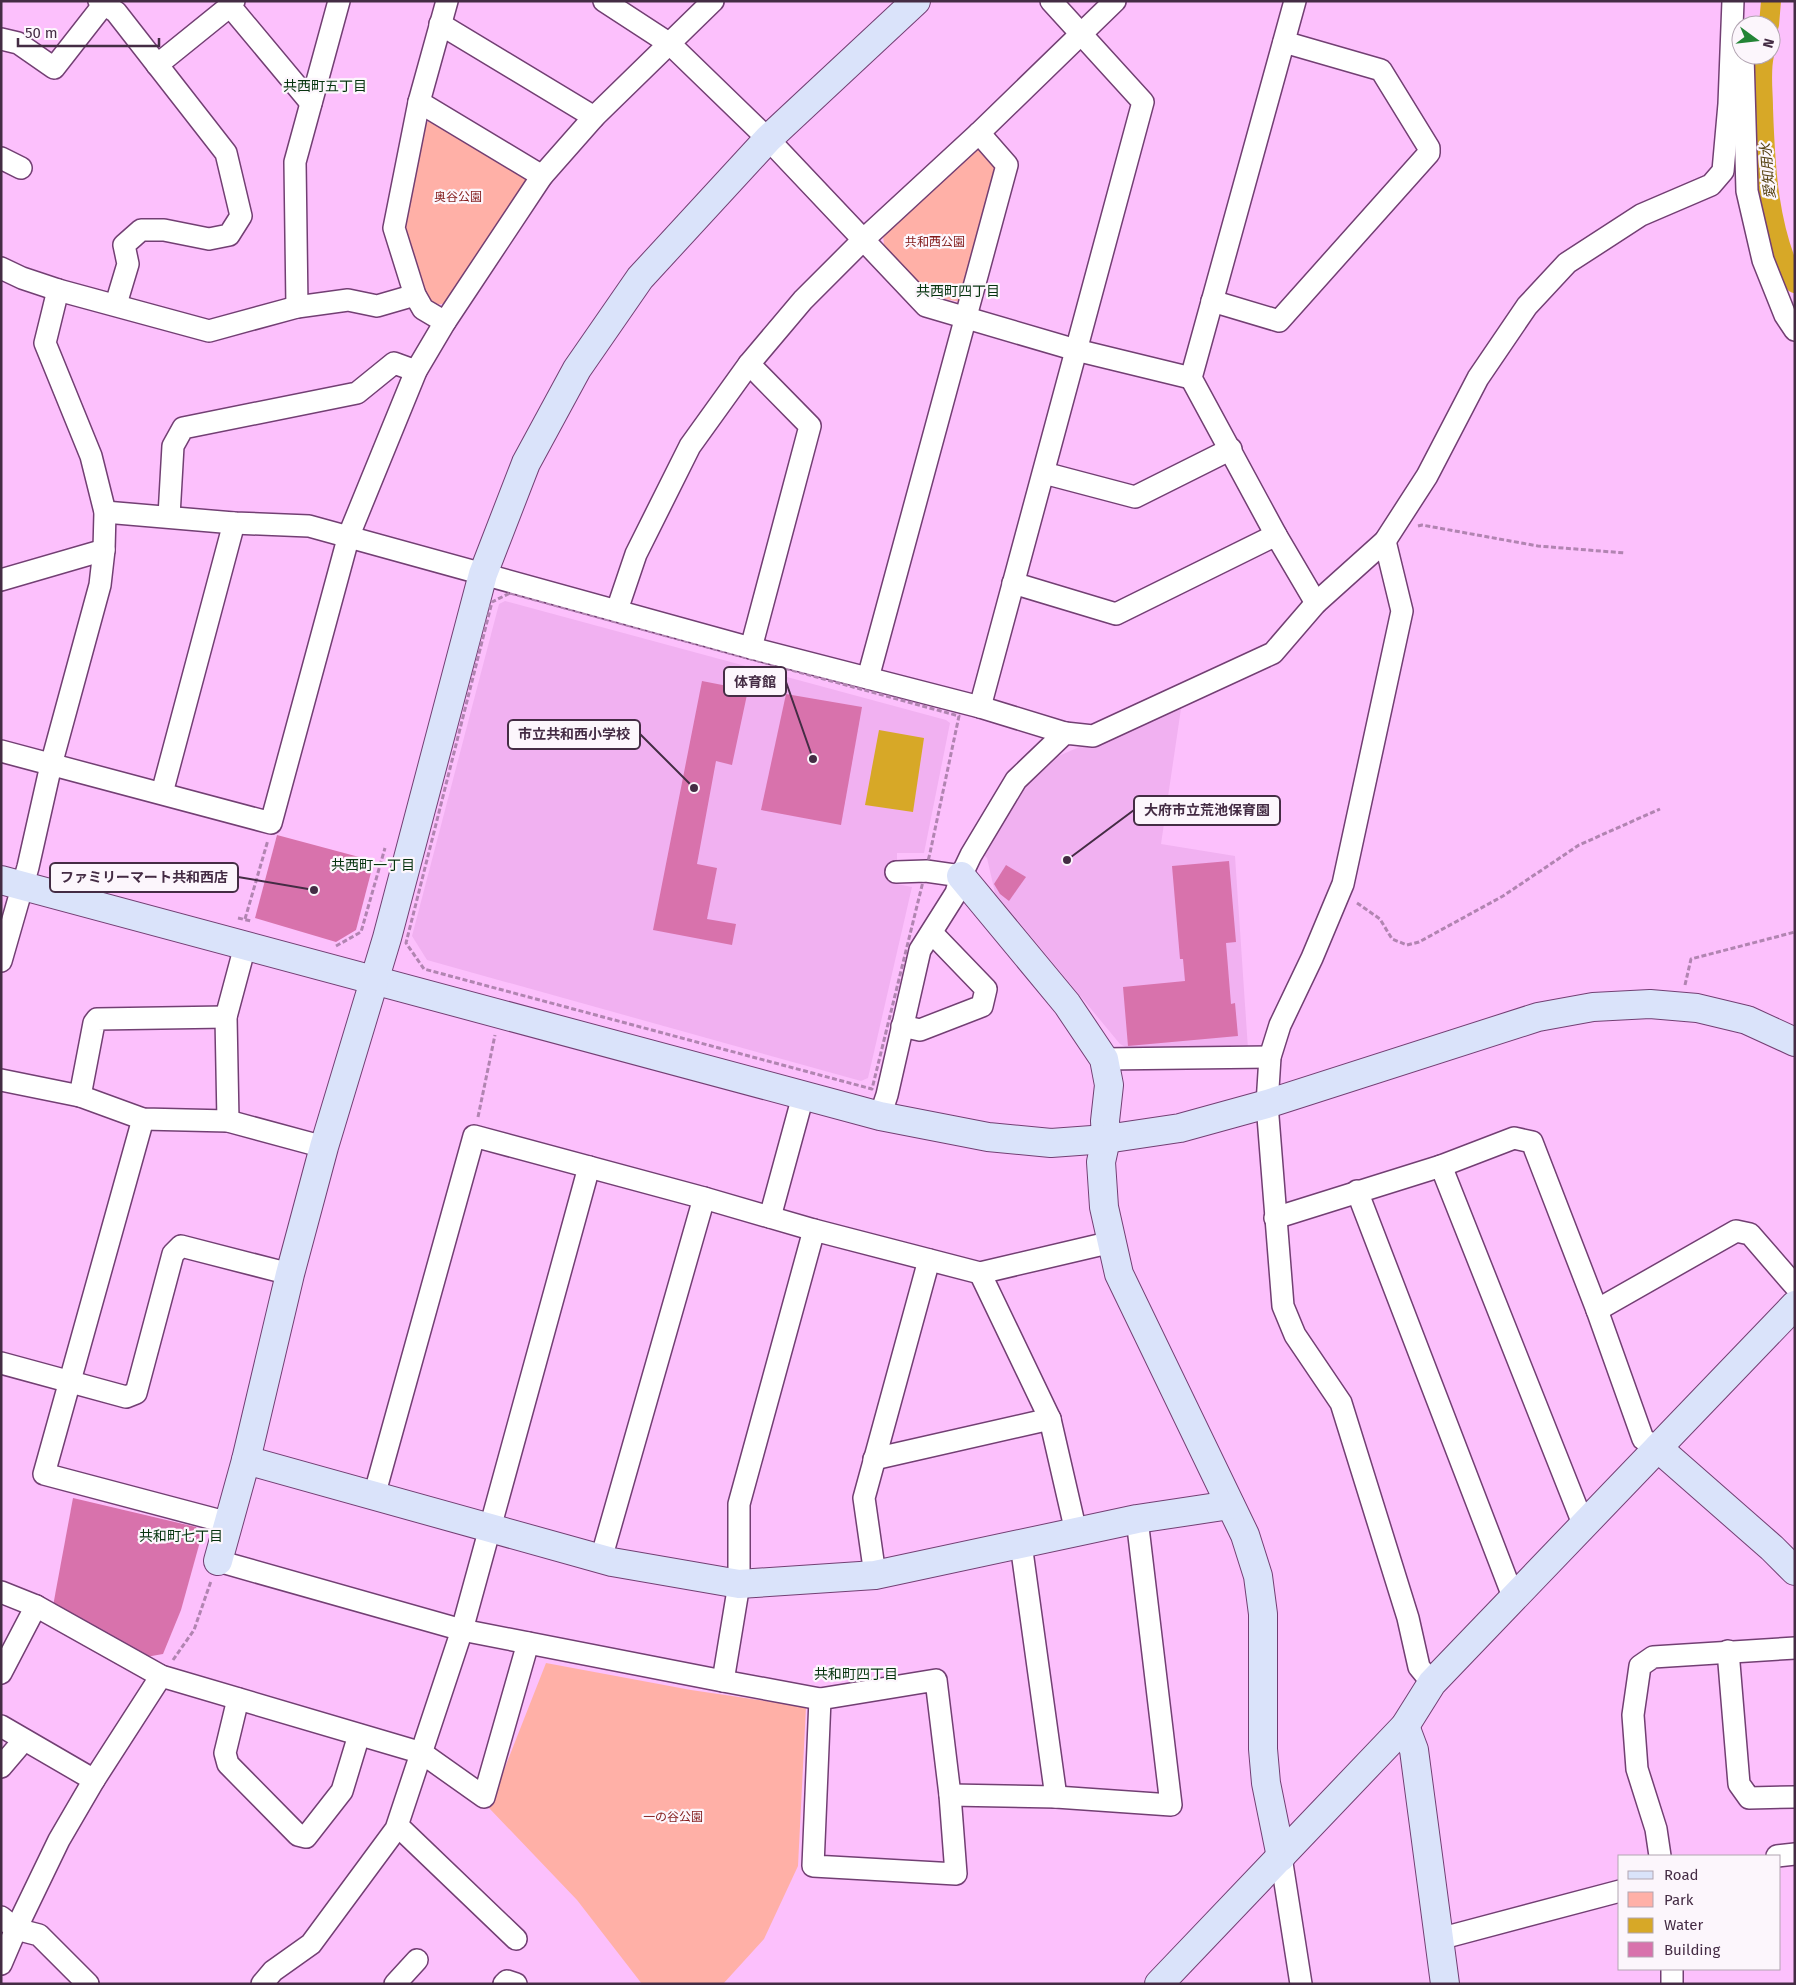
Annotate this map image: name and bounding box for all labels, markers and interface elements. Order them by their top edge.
scale bar [18,15,159,47]
north arrow [1731,15,1781,65]
text: 50 m [25,24,58,42]
text: N [1759,37,1777,50]
district label: 共西町五丁目 [283,78,367,95]
water label: 愛知用水 [1757,140,1779,200]
park label: 奥谷公園 [434,190,482,204]
park label: 共和西公園 [905,235,965,249]
district label: 共西町四丁目 [916,283,1000,300]
callout: 体育館 [724,667,786,696]
text: 体育館 [734,674,776,691]
callout: 市立共和西小学校 [508,720,640,749]
text: 市立共和西小学校 [518,726,630,743]
callout: 大府市立荒池保育園 [1134,796,1280,825]
text: 大府市立荒池保育園 [1144,802,1270,819]
district label: 共西町一丁目 [331,857,415,874]
callout: ファミリーマート共和西店 [50,863,238,892]
text: ファミリーマート共和西店 [60,869,228,886]
district label: 共和町七丁目 [139,1528,223,1545]
district label: 共和町四丁目 [814,1666,898,1683]
park label: 一の谷公園 [643,1810,703,1824]
legend [1618,1855,1781,1970]
text: Road [1664,1866,1699,1884]
text: Park [1664,1891,1694,1909]
text: Water [1664,1916,1703,1934]
text: Building [1664,1941,1720,1959]

